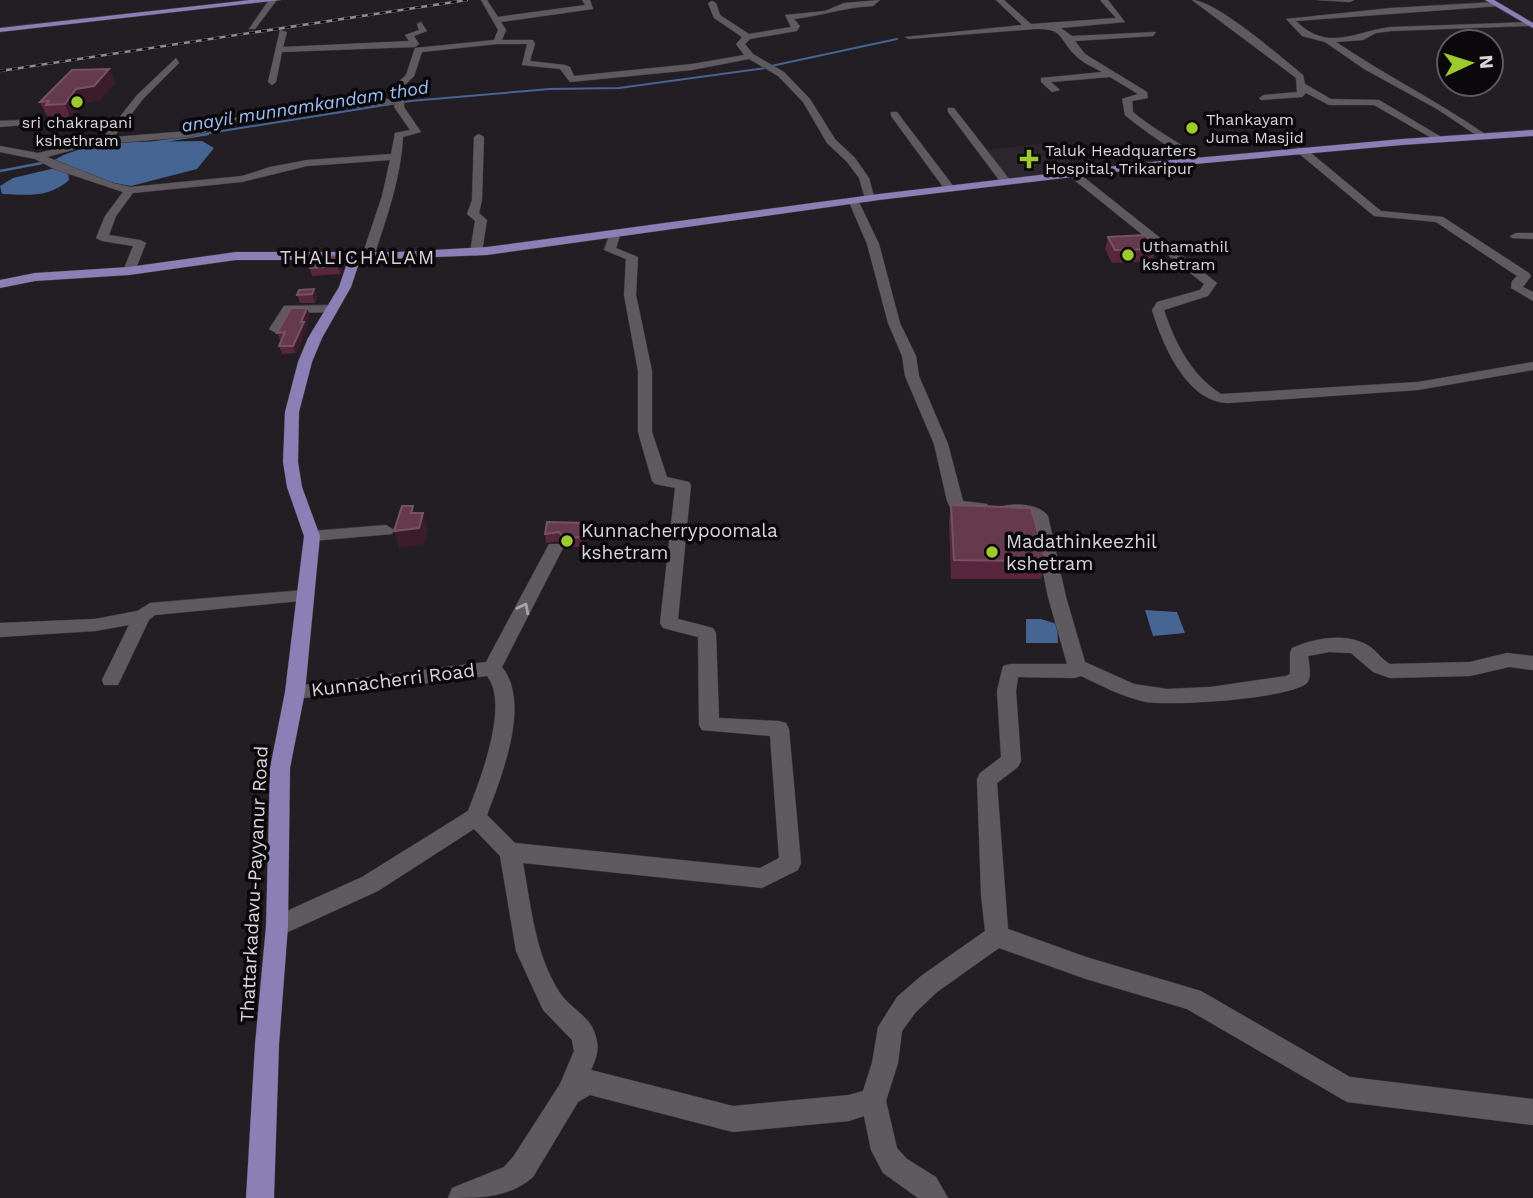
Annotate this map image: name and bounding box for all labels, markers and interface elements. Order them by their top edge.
north arrow [1435,28,1505,98]
text: N [1474,54,1498,70]
water label: anayil munnamkandam thod [180,76,431,136]
marker: sri chakrapani kshethram [69,94,85,110]
place label: Thankayam Juma Masjid [1206,110,1304,147]
place label: sri chakrapani kshethram [22,113,132,150]
marker: Thankayam Juma Masjid [1184,120,1200,136]
place label: Taluk Headquarters Hospital, Trikaripur [1045,141,1197,178]
marker: Taluk Headquarters Hospital, Trikaripur [1019,149,1039,169]
place label: Uthamathil kshetram [1142,237,1229,274]
district label: THALICHALAM [280,246,436,269]
marker: Uthamathil kshetram [1120,247,1136,263]
place label: Kunnacherrypoomala kshetram [581,519,778,564]
place label: Madathinkeezhil kshetram [1006,530,1157,575]
marker: Kunnacherrypoomala kshetram [559,533,575,549]
marker: Madathinkeezhil kshetram [984,544,1000,560]
one-way arrow [515,603,529,615]
street label: Kunnacherri Road [310,659,476,701]
street label: Thattarkadavu-Payyanur Road [235,745,273,1023]

